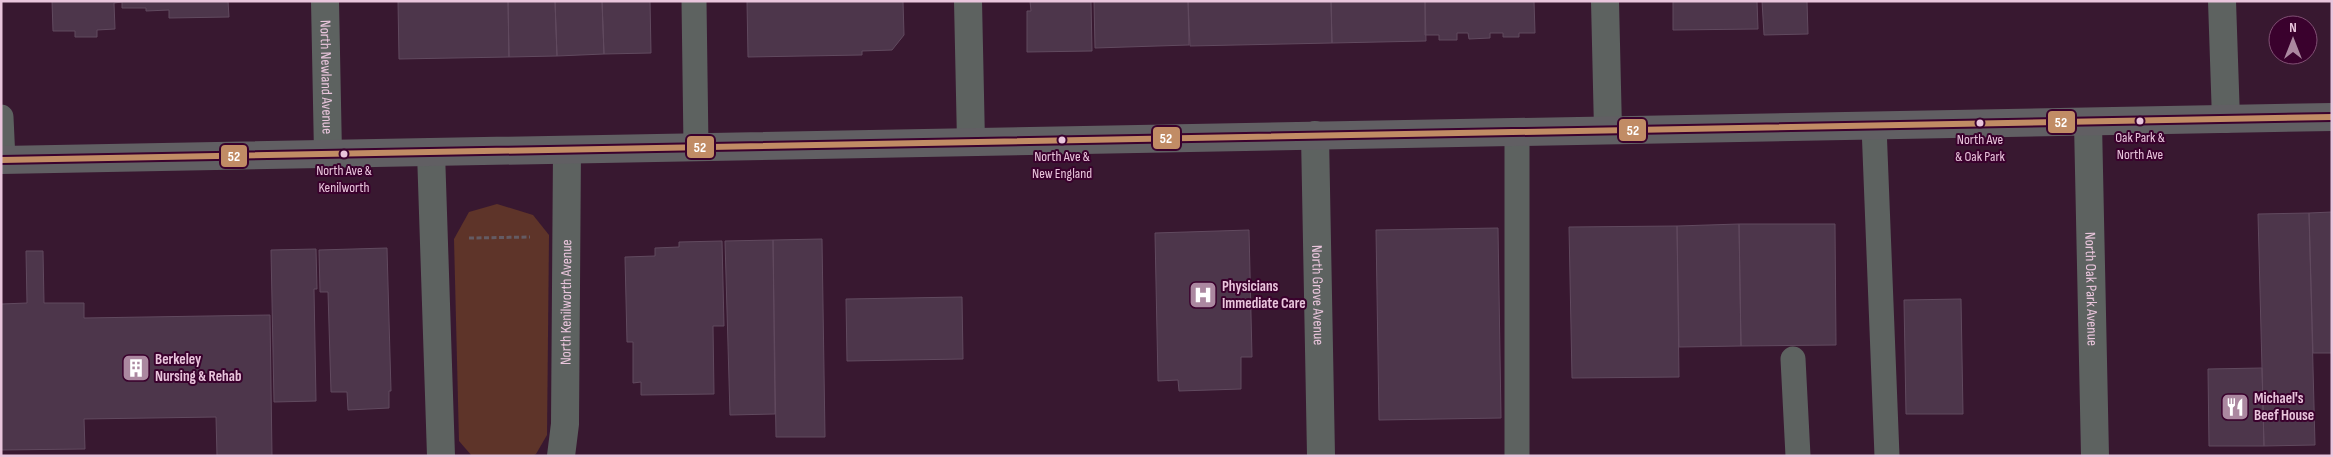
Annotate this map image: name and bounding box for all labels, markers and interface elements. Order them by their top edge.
north arrow [2268,15,2318,65]
text: N [2289,19,2297,36]
street label: North Newland Avenue [316,20,337,134]
line badge: 52 [2047,110,2076,134]
text: 52 [2055,114,2067,131]
marker: Oak Park & North Ave [2135,116,2145,126]
line badge: 52 [1618,118,1647,142]
marker: North Ave & Oak Park [1975,118,1985,128]
text: 52 [1627,122,1639,139]
line badge: 52 [1152,126,1181,150]
place label: Oak Park & North Ave [2115,129,2165,163]
text: 52 [1160,130,1172,147]
place label: North Ave & Oak Park [1955,131,2005,165]
line badge: 52 [686,135,715,159]
marker: North Ave & New England [1057,135,1067,145]
text: 52 [694,139,706,156]
line badge: 52 [220,144,248,168]
text: 52 [228,148,240,165]
place label: North Ave & New England [1032,148,1092,182]
marker: North Ave & Kenilworth [339,149,349,159]
place label: North Ave & Kenilworth [316,162,372,196]
street label: North Oak Park Avenue [2081,232,2102,346]
street label: North Kenilworth Avenue [556,239,576,365]
street label: North Grove Avenue [1308,245,1328,345]
place label: Physicians Immediate Care [1222,277,1306,313]
hospital icon: Physicians Immediate Care [1188,280,1218,310]
place label: Berkeley Nursing & Rehab [155,350,241,386]
building icon: Berkeley Nursing & Rehab [121,353,151,383]
place label: Michael's Beef House [2254,389,2314,425]
restaurant icon: Michael's Beef House [2220,392,2250,422]

